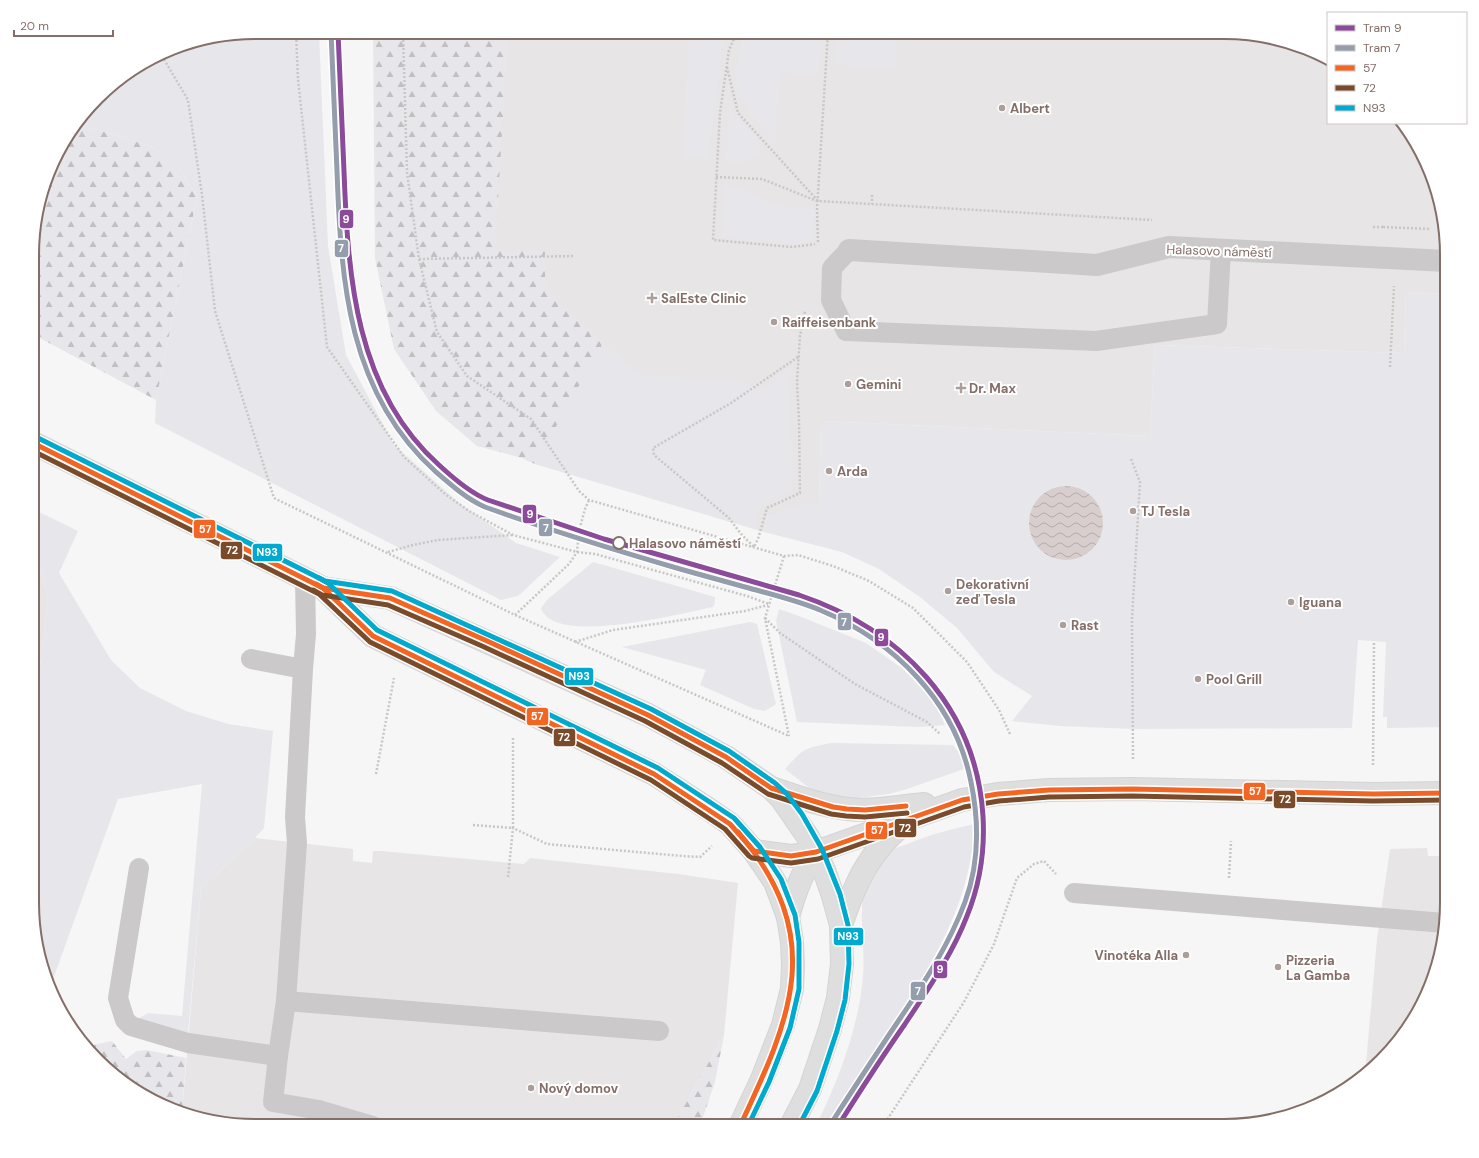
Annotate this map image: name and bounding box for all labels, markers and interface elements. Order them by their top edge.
scale bar [14,12,113,38]
legend [1327,12,1467,124]
text: 20 m [20,18,49,34]
text: Tram 9 [1363,20,1401,36]
text: Tram 7 [1363,40,1400,56]
text: 57 [1363,60,1377,76]
text: 72 [1363,80,1376,96]
place label: Albert [1010,100,1050,117]
text: N93 [1363,100,1386,116]
marker: Albert [997,103,1007,113]
line badge: 9 [339,209,354,229]
text: 9 [343,212,350,226]
line badge: 7 [334,239,349,258]
text: 7 [338,241,344,255]
street label: Halasovo náměstí [1166,241,1272,261]
place label: SalEste Clinic [661,290,747,307]
marker: SalEste Clinic [646,292,658,304]
place label: Raiffeisenbank [782,314,877,331]
marker: Raiffeisenbank [769,317,779,327]
place label: Gemini [856,376,901,393]
marker: Gemini [843,379,853,389]
place label: Dr. Max [969,380,1016,397]
marker: Dr. Max [956,383,966,393]
place label: Arda [837,463,868,480]
marker: Arda [824,466,834,476]
place label: TJ Tesla [1141,503,1190,520]
line badge: 9 [522,504,537,524]
marker: TJ Tesla [1128,506,1138,516]
text: 9 [527,507,534,521]
line badge: 7 [538,518,553,537]
line badge: 57 [193,519,216,539]
text: 7 [543,521,549,535]
text: 57 [199,522,211,536]
place label: Halasovo náměstí [629,535,742,552]
marker: Halasovo náměstí [612,536,626,550]
line badge: 72 [220,541,243,560]
text: 72 [226,543,238,557]
line badge: N93 [252,543,283,562]
text: N93 [256,545,278,559]
place label: Dekorativní zeď Tesla [956,576,1029,608]
marker: Dekorativní zeď Tesla [943,586,953,596]
place label: Iguana [1299,594,1342,611]
marker: Iguana [1286,597,1296,607]
line badge: 7 [837,612,852,631]
text: 7 [841,615,847,629]
place label: Rast [1071,617,1099,634]
marker: Rast [1058,620,1068,630]
line badge: 9 [874,628,889,647]
text: 9 [878,630,885,644]
line badge: N93 [564,667,594,686]
text: N93 [568,669,590,683]
place label: Pool Grill [1206,671,1262,688]
marker: Pool Grill [1193,674,1203,684]
line badge: 57 [526,707,549,726]
text: 57 [531,709,543,723]
line badge: 72 [553,728,576,747]
text: 72 [558,730,570,744]
line badge: 57 [1243,782,1266,801]
text: 57 [1249,784,1261,798]
line badge: 72 [1273,790,1296,809]
text: 72 [1279,792,1291,806]
line badge: 72 [894,818,917,838]
line badge: 57 [865,821,888,840]
text: 72 [899,821,911,835]
text: 57 [871,823,883,837]
line badge: N93 [833,927,864,946]
text: N93 [837,929,859,943]
place label: Vinotéka Alla [1095,947,1178,964]
marker: Vinotéka Alla [1181,950,1191,960]
place label: Pizzeria La Gamba [1286,952,1350,984]
line badge: 9 [933,960,948,979]
text: 9 [937,962,944,976]
marker: Pizzeria La Gamba [1273,962,1283,972]
line badge: 7 [910,981,926,1001]
text: 7 [915,984,921,998]
place label: Nový domov [539,1080,619,1097]
marker: Nový domov [526,1083,536,1093]

